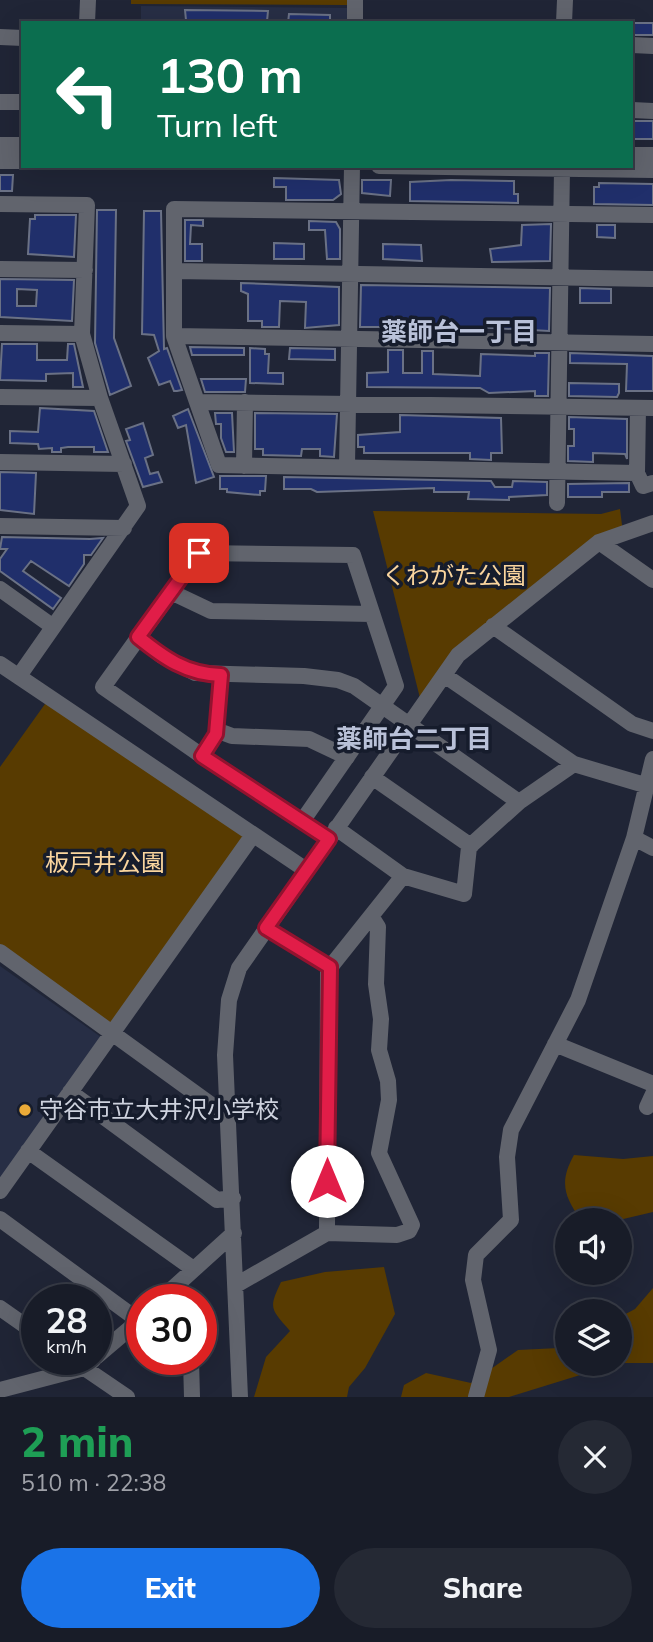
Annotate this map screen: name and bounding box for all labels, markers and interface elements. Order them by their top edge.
text: 130 m [157,44,303,105]
icon: left [42,49,133,140]
text: Turn left [157,105,277,145]
district label: 薬師台一丁目 [381,315,537,348]
pin [169,523,229,583]
icon: arrive [180,534,218,572]
park label: くわがた公園 [382,560,526,590]
district label: 薬師台二丁目 [336,722,492,755]
park label: 板戸井公園 [45,847,165,877]
place label: 守谷市立大井沢小学校 [39,1094,279,1124]
marker: 守谷市立大井沢小学校 [17,1102,33,1118]
position arrow [290,1144,364,1218]
map controls [555,1208,632,1376]
button: sound [555,1208,632,1285]
speed limit sign: 30 [126,1284,217,1375]
text: 28 [45,1298,88,1342]
button: layers [555,1299,632,1376]
text: km/h [46,1335,87,1358]
text: 2 min [21,1415,134,1468]
button: close [558,1420,632,1494]
text: 510 m · 22:38 [21,1468,166,1497]
button: Exit [21,1548,320,1628]
button: Share [334,1548,632,1628]

